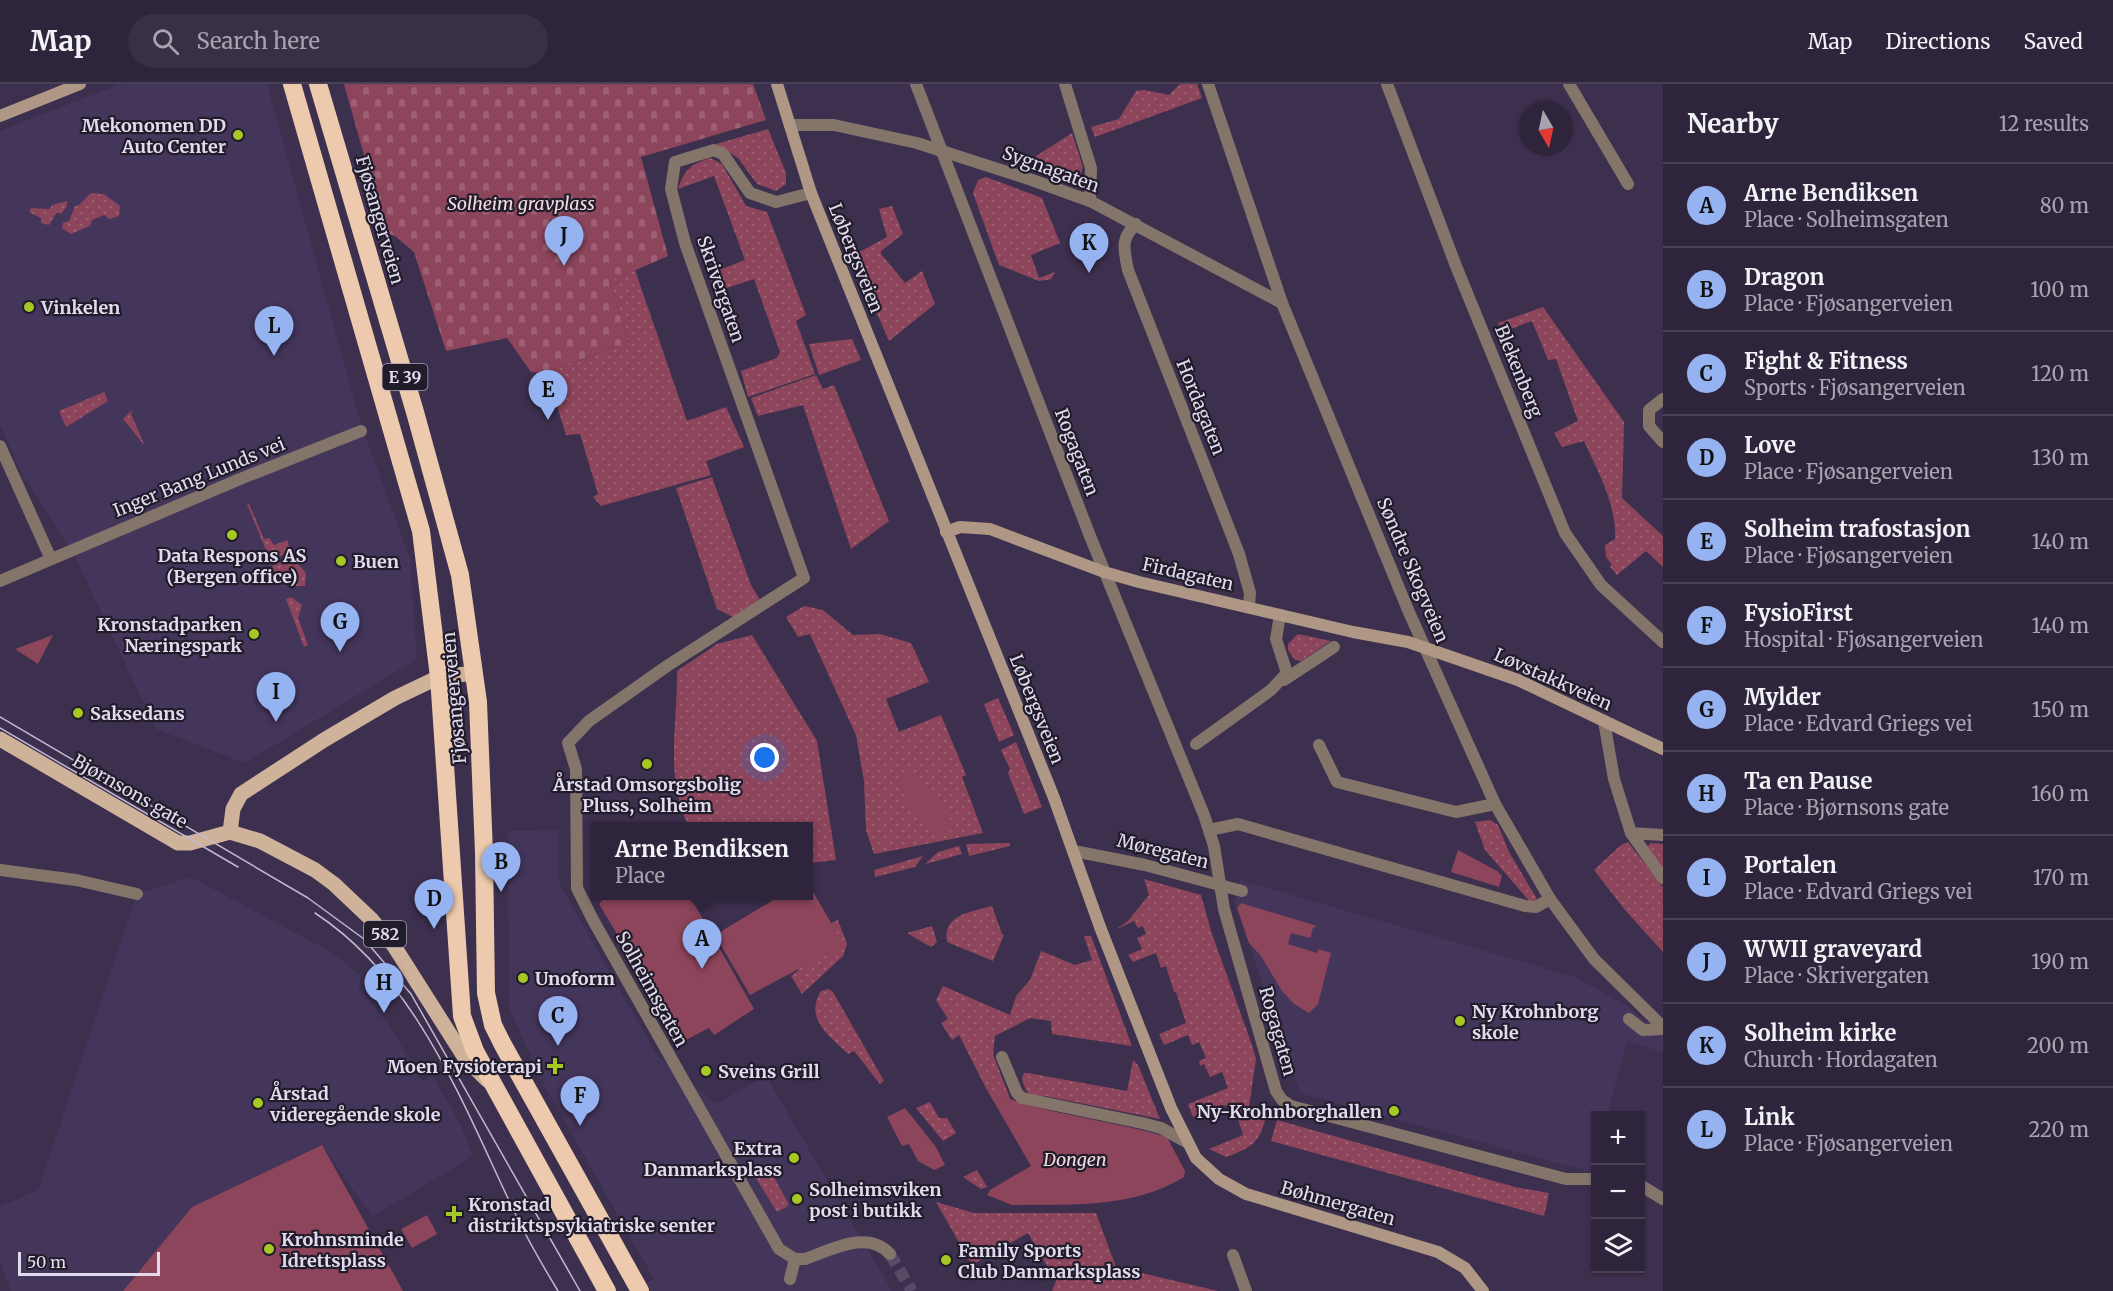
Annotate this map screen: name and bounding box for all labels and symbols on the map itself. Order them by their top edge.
north arrow [1519,102,1573,156]
place label: Mekonomen DD Auto Center [82,114,226,158]
marker: Mekonomen DD Auto Center [231,128,245,142]
street label: Sygnagaten [999,141,1103,197]
street label: Fjøsangerveien [351,153,409,287]
park label: Solheim gravplass [447,192,595,215]
street label: Løbergsveien [824,200,888,316]
pin: J [544,216,584,266]
pin: K [1070,224,1108,273]
street label: Skrivergaten [692,233,750,345]
place label: Vinkelen [40,296,120,319]
marker: Vinkelen [22,300,36,314]
pin: L [254,306,294,356]
street label: Blekenberg [1490,321,1548,421]
street label: Hordagaten [1171,356,1231,458]
road number: E 39 [382,364,428,390]
pin: E [528,370,568,420]
street label: Rogagaten [1050,405,1104,499]
street label: Inger Bang Lunds vei [110,432,288,522]
street label: Søndre Skogveien [1372,494,1454,646]
marker: Data Respons AS (Bergen office) [225,528,239,542]
place label: Data Respons AS (Bergen office) [158,544,307,588]
place label: Buen [353,550,399,573]
street label: Firdagaten [1140,552,1236,596]
marker: Buen [334,554,348,568]
pin: G [320,602,360,652]
place label: Kronstadparken Næringspark [97,613,242,657]
marker: Kronstadparken Næringspark [247,627,261,641]
street label: Fjøsangerveien [437,631,471,765]
street label: Løvstakkveien [1490,643,1616,715]
street label: Løbergsveien [1005,651,1069,767]
pin: I [256,672,296,722]
place label: Saksedans [90,702,185,725]
marker: Saksedans [71,706,85,720]
your location [750,743,779,772]
street label: Bjørnsons gate [68,749,192,833]
marker: Årstad Omsorgsbolig Pluss, Solheim [640,757,654,771]
place label: Årstad Omsorgsbolig Pluss, Solheim [552,772,741,817]
street label: Møregaten [1115,829,1211,873]
pin: B [482,842,520,892]
pin: D [414,880,454,929]
pin: A [682,920,722,969]
road number: 582 [364,921,406,947]
street label: Solheimsgaten [611,927,693,1051]
pin: H [364,964,404,1013]
place label: Unoform [535,967,615,990]
marker: Unoform [516,971,530,985]
street label: Rogagaten [1254,984,1302,1078]
pin: C [538,996,578,1046]
place label: Ny Krohnborg skole [1472,1000,1599,1044]
marker: Ny Krohnborg skole [1453,1014,1467,1028]
place label: Moen Fysioterapi [387,1055,542,1078]
marker: Moen Fysioterapi [546,1057,564,1075]
place label: Sveins Grill [718,1060,820,1083]
marker: Sveins Grill [699,1064,713,1078]
pin: F [560,1076,600,1126]
place label: Årstad videregående skole [269,1081,441,1126]
marker: Årstad videregående skole [251,1096,265,1110]
place label: Ny-Krohnborghallen [1197,1100,1382,1123]
marker: Ny-Krohnborghallen [1387,1104,1401,1118]
place label: Extra Danmarksplass [644,1137,782,1181]
park label: Dongen [1042,1148,1107,1171]
marker: Extra Danmarksplass [787,1151,801,1165]
street label: Bøhmergaten [1278,1176,1398,1230]
place label: Solheimsviken post i butikk [809,1178,941,1222]
marker: Solheimsviken post i butikk [790,1192,804,1206]
place label: Kronstad distriktspsykiatriske senter [468,1193,715,1237]
marker: Kronstad distriktspsykiatriske senter [445,1205,463,1223]
place label: Krohnsminde Idrettsplass [281,1228,404,1272]
place label: Family Sports Club Danmarksplass [958,1239,1141,1283]
marker: Krohnsminde Idrettsplass [262,1242,276,1256]
scale bar [18,1249,160,1276]
marker: Family Sports Club Danmarksplass [939,1253,953,1267]

